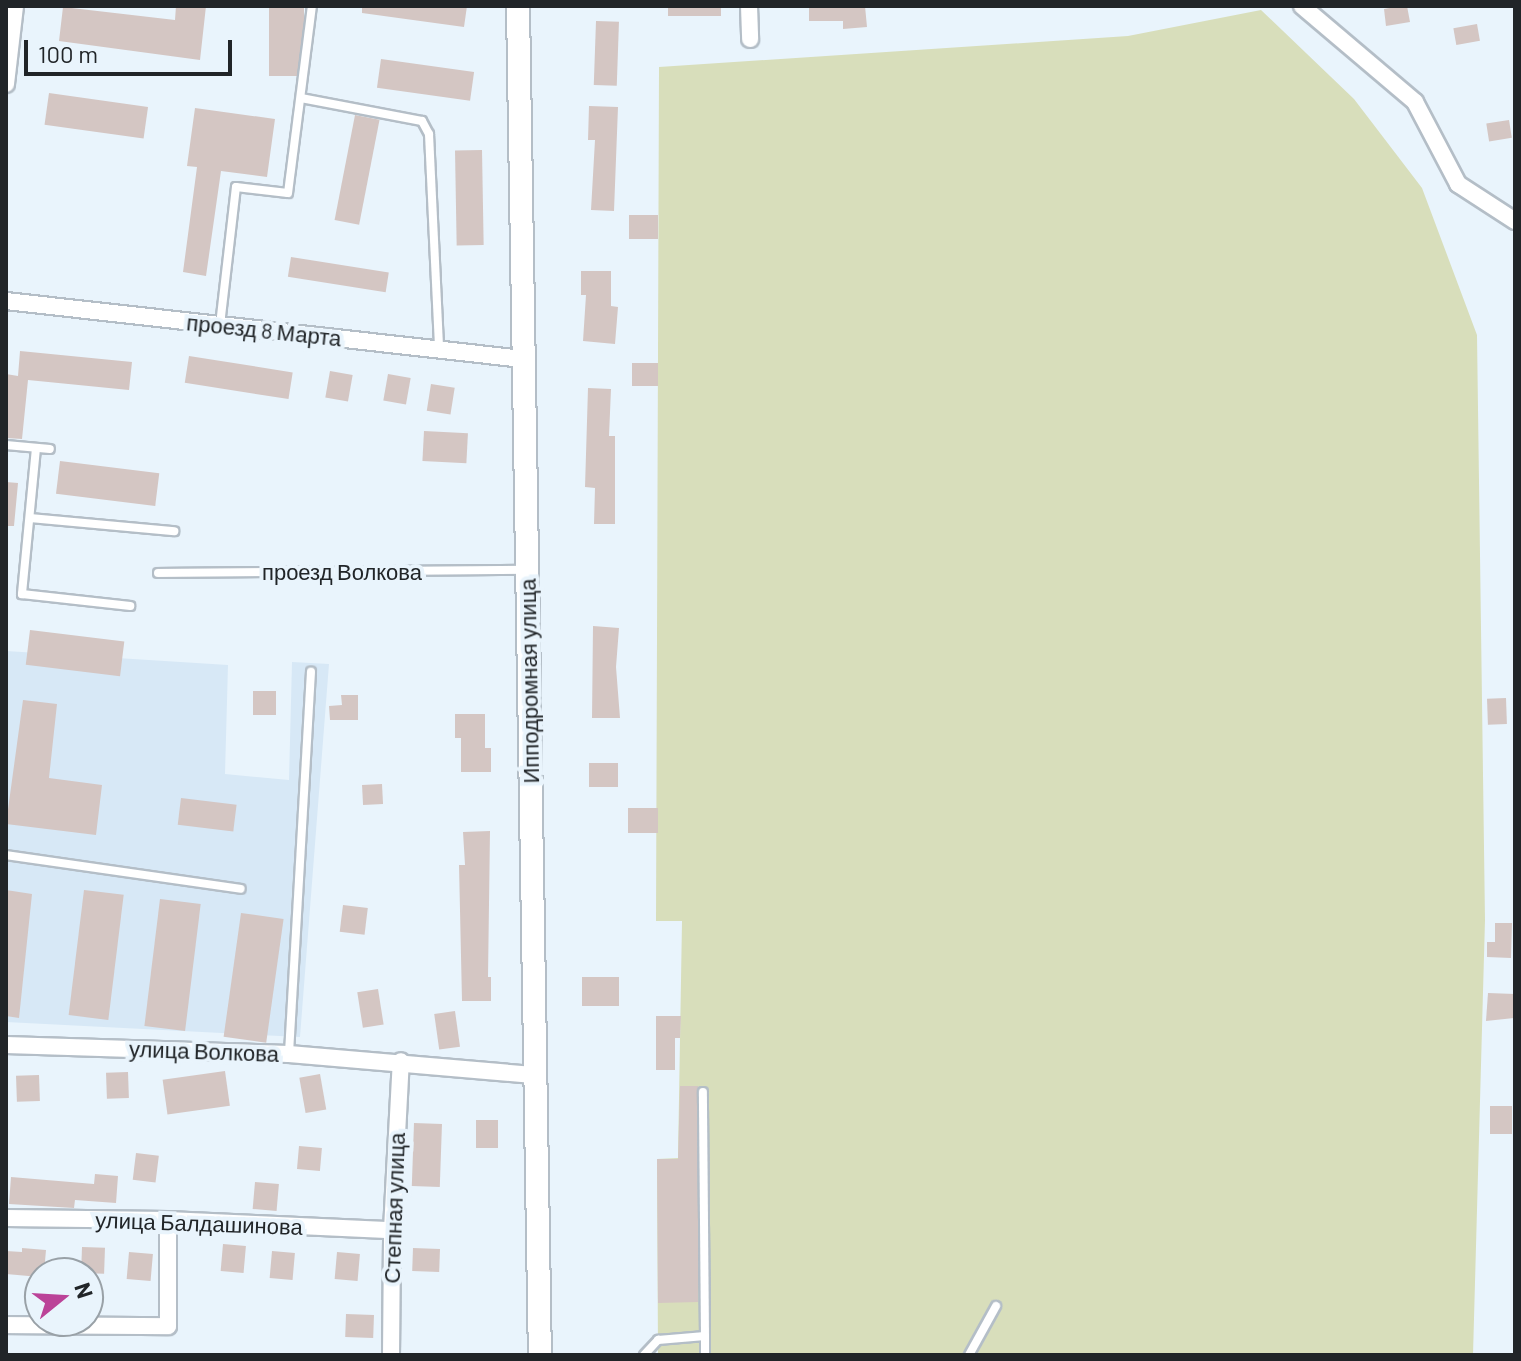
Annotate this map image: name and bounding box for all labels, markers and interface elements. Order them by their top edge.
scale bar [28,24,236,74]
text: 100 m [38,39,98,68]
street label: проезд 8 Марта [185,309,343,351]
street label: проезд Волкова [262,559,422,585]
street label: Ипподромная улица [514,578,544,784]
street label: улица Волкова [129,1035,279,1067]
street label: Степная улица [378,1132,410,1284]
street label: улица Балдашинова [95,1206,303,1240]
north arrow [24,1257,104,1337]
text: N [70,1279,100,1301]

